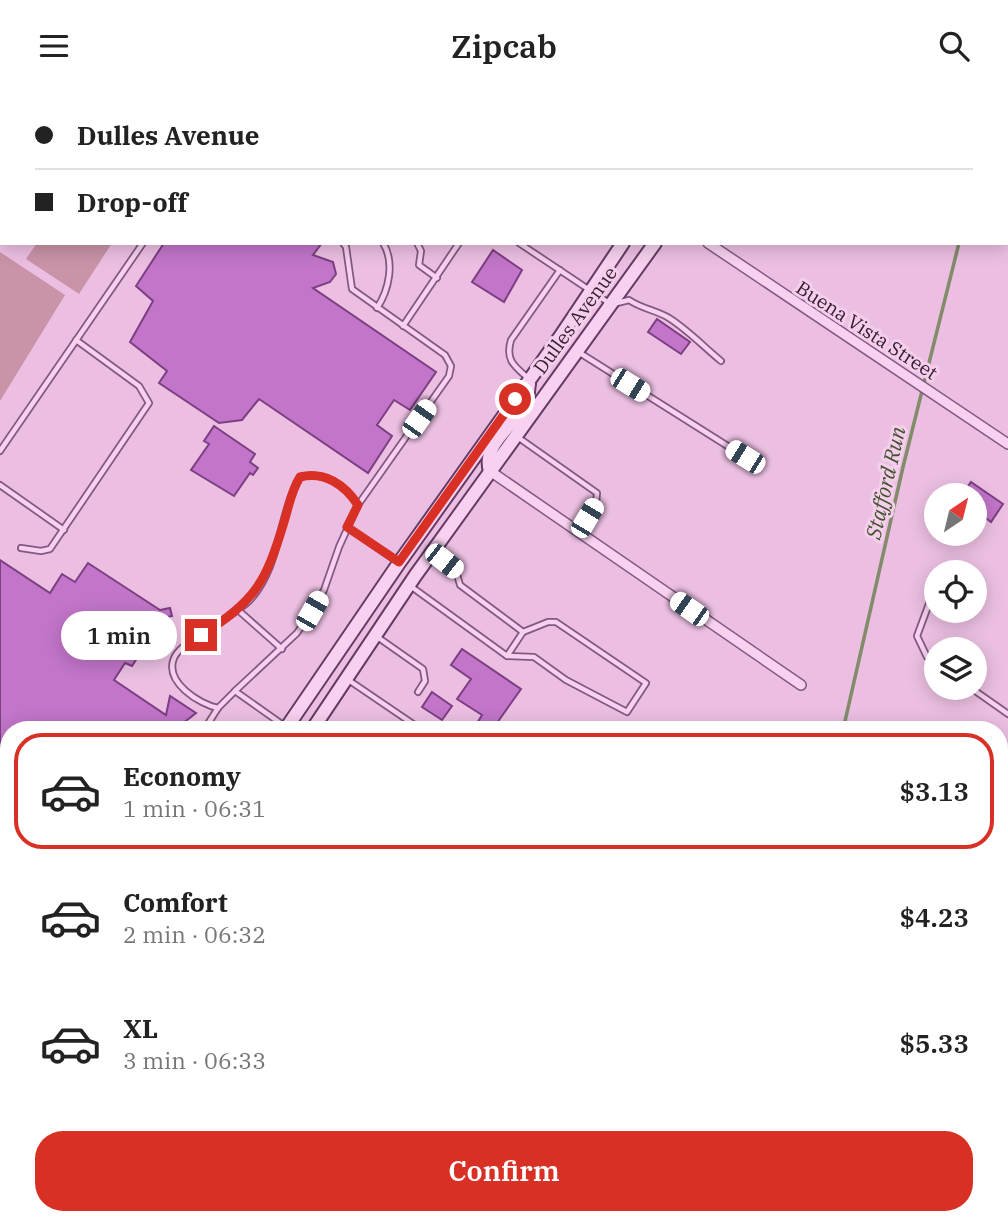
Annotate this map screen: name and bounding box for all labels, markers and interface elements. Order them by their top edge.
text: Zipcab [451,25,557,67]
icon: menu [35,27,73,65]
icon: search [935,27,973,65]
text: Dulles Avenue [77,118,260,152]
text: Drop-off [77,185,188,219]
street label: Dulles Avenue [528,261,622,379]
street label: Buena Vista Street [792,275,942,385]
car [607,365,654,405]
route start [499,383,531,415]
car [399,396,440,442]
water label: Stafford Run [858,424,912,543]
car [722,437,769,477]
north arrow [924,483,987,546]
map controls [924,483,987,700]
car [568,495,607,541]
car [421,540,468,582]
button: locate [924,560,987,623]
car [293,588,332,634]
car [666,588,713,630]
callout: 1 min [61,611,176,659]
route end [185,619,217,651]
text: 1 min [87,620,151,650]
button: layers [924,637,987,700]
text: Economy [123,759,241,793]
icon: car [39,760,102,823]
text: $3.13 [900,774,969,808]
text: 1 min · 06:31 [123,793,266,823]
text: Comfort [123,885,228,919]
icon: car [39,886,102,949]
text: $4.23 [900,900,969,934]
text: 2 min · 06:32 [123,919,266,949]
text: XL [123,1011,158,1045]
icon: car [39,1012,102,1075]
text: $5.33 [900,1026,969,1060]
text: 3 min · 06:33 [123,1045,266,1075]
button: Confirm [35,1131,973,1211]

